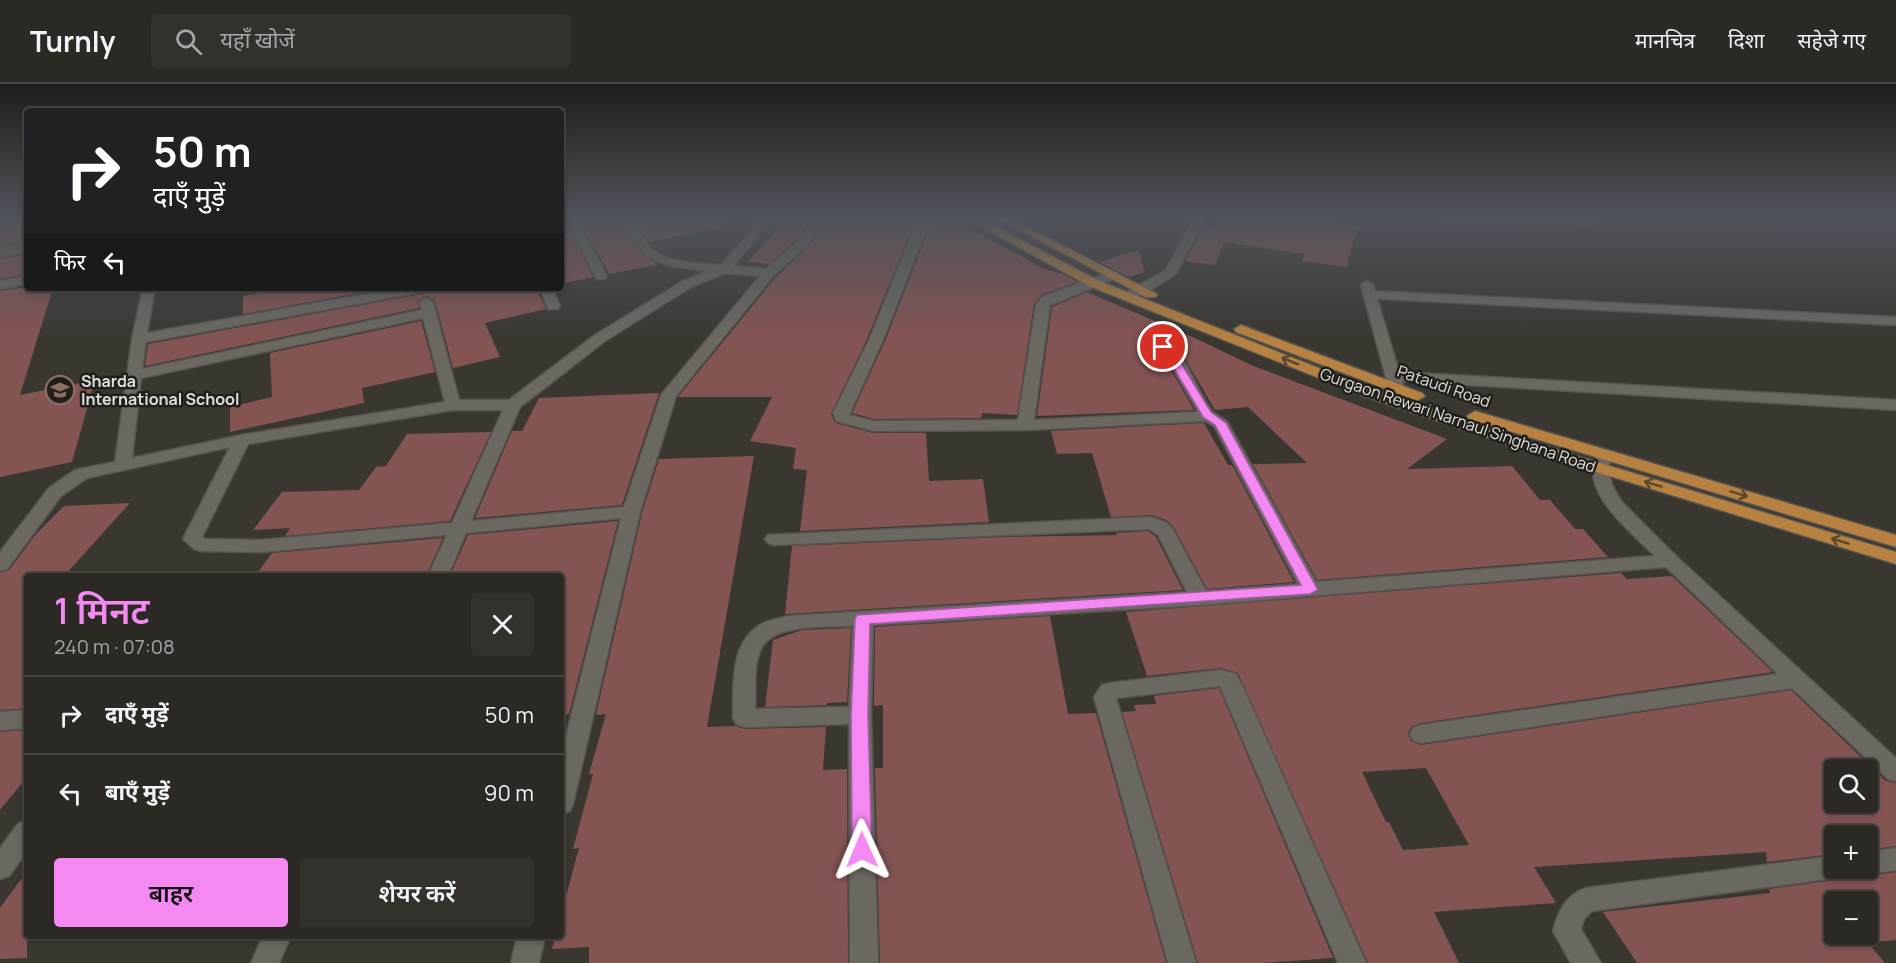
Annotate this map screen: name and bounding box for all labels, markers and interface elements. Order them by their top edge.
search box [151,14,571,68]
text: Turnly [30,22,115,60]
icon: search [172,25,205,58]
text: यहाँ खोजें [220,25,295,55]
text: मानचित्र [1635,26,1695,54]
text: दिशा [1728,26,1764,54]
text: सहेजे गए [1797,26,1866,54]
text: 50 m [153,122,251,180]
icon: right [54,132,132,210]
text: दाएँ मुड़ें [153,177,225,214]
icon: left [98,246,131,279]
text: फिर [54,247,86,277]
pin [1137,321,1188,372]
icon: arrive [1146,330,1179,363]
one-way arrow [1281,355,1299,366]
street label: Pataudi Road [1394,360,1494,412]
street label: Gurgaon Rewari Narnaul Singhana Road [1317,362,1599,478]
place label: Sharda International School [81,370,239,410]
school or university icon: Sharda International School [44,374,76,406]
one-way arrow [1644,478,1663,489]
one-way arrow [1729,489,1748,500]
one-way arrow [1831,535,1850,546]
text: 1 मिनट [54,586,149,635]
button: close [471,593,534,656]
text: 240 m · 07:08 [54,633,175,660]
icon: right [54,699,87,732]
text: दाएँ मुड़ें [105,699,168,729]
text: 50 m [485,700,534,730]
map controls [1824,759,1878,945]
button: search [1824,759,1878,813]
icon: left [54,777,87,810]
text: बाएँ मुड़ें [105,777,170,807]
text: 90 m [484,778,534,808]
position arrow [830,818,894,882]
button: + [1824,825,1878,879]
button: बाहर [54,858,288,927]
button: शेयर करें [300,858,534,927]
button: − [1824,891,1878,945]

